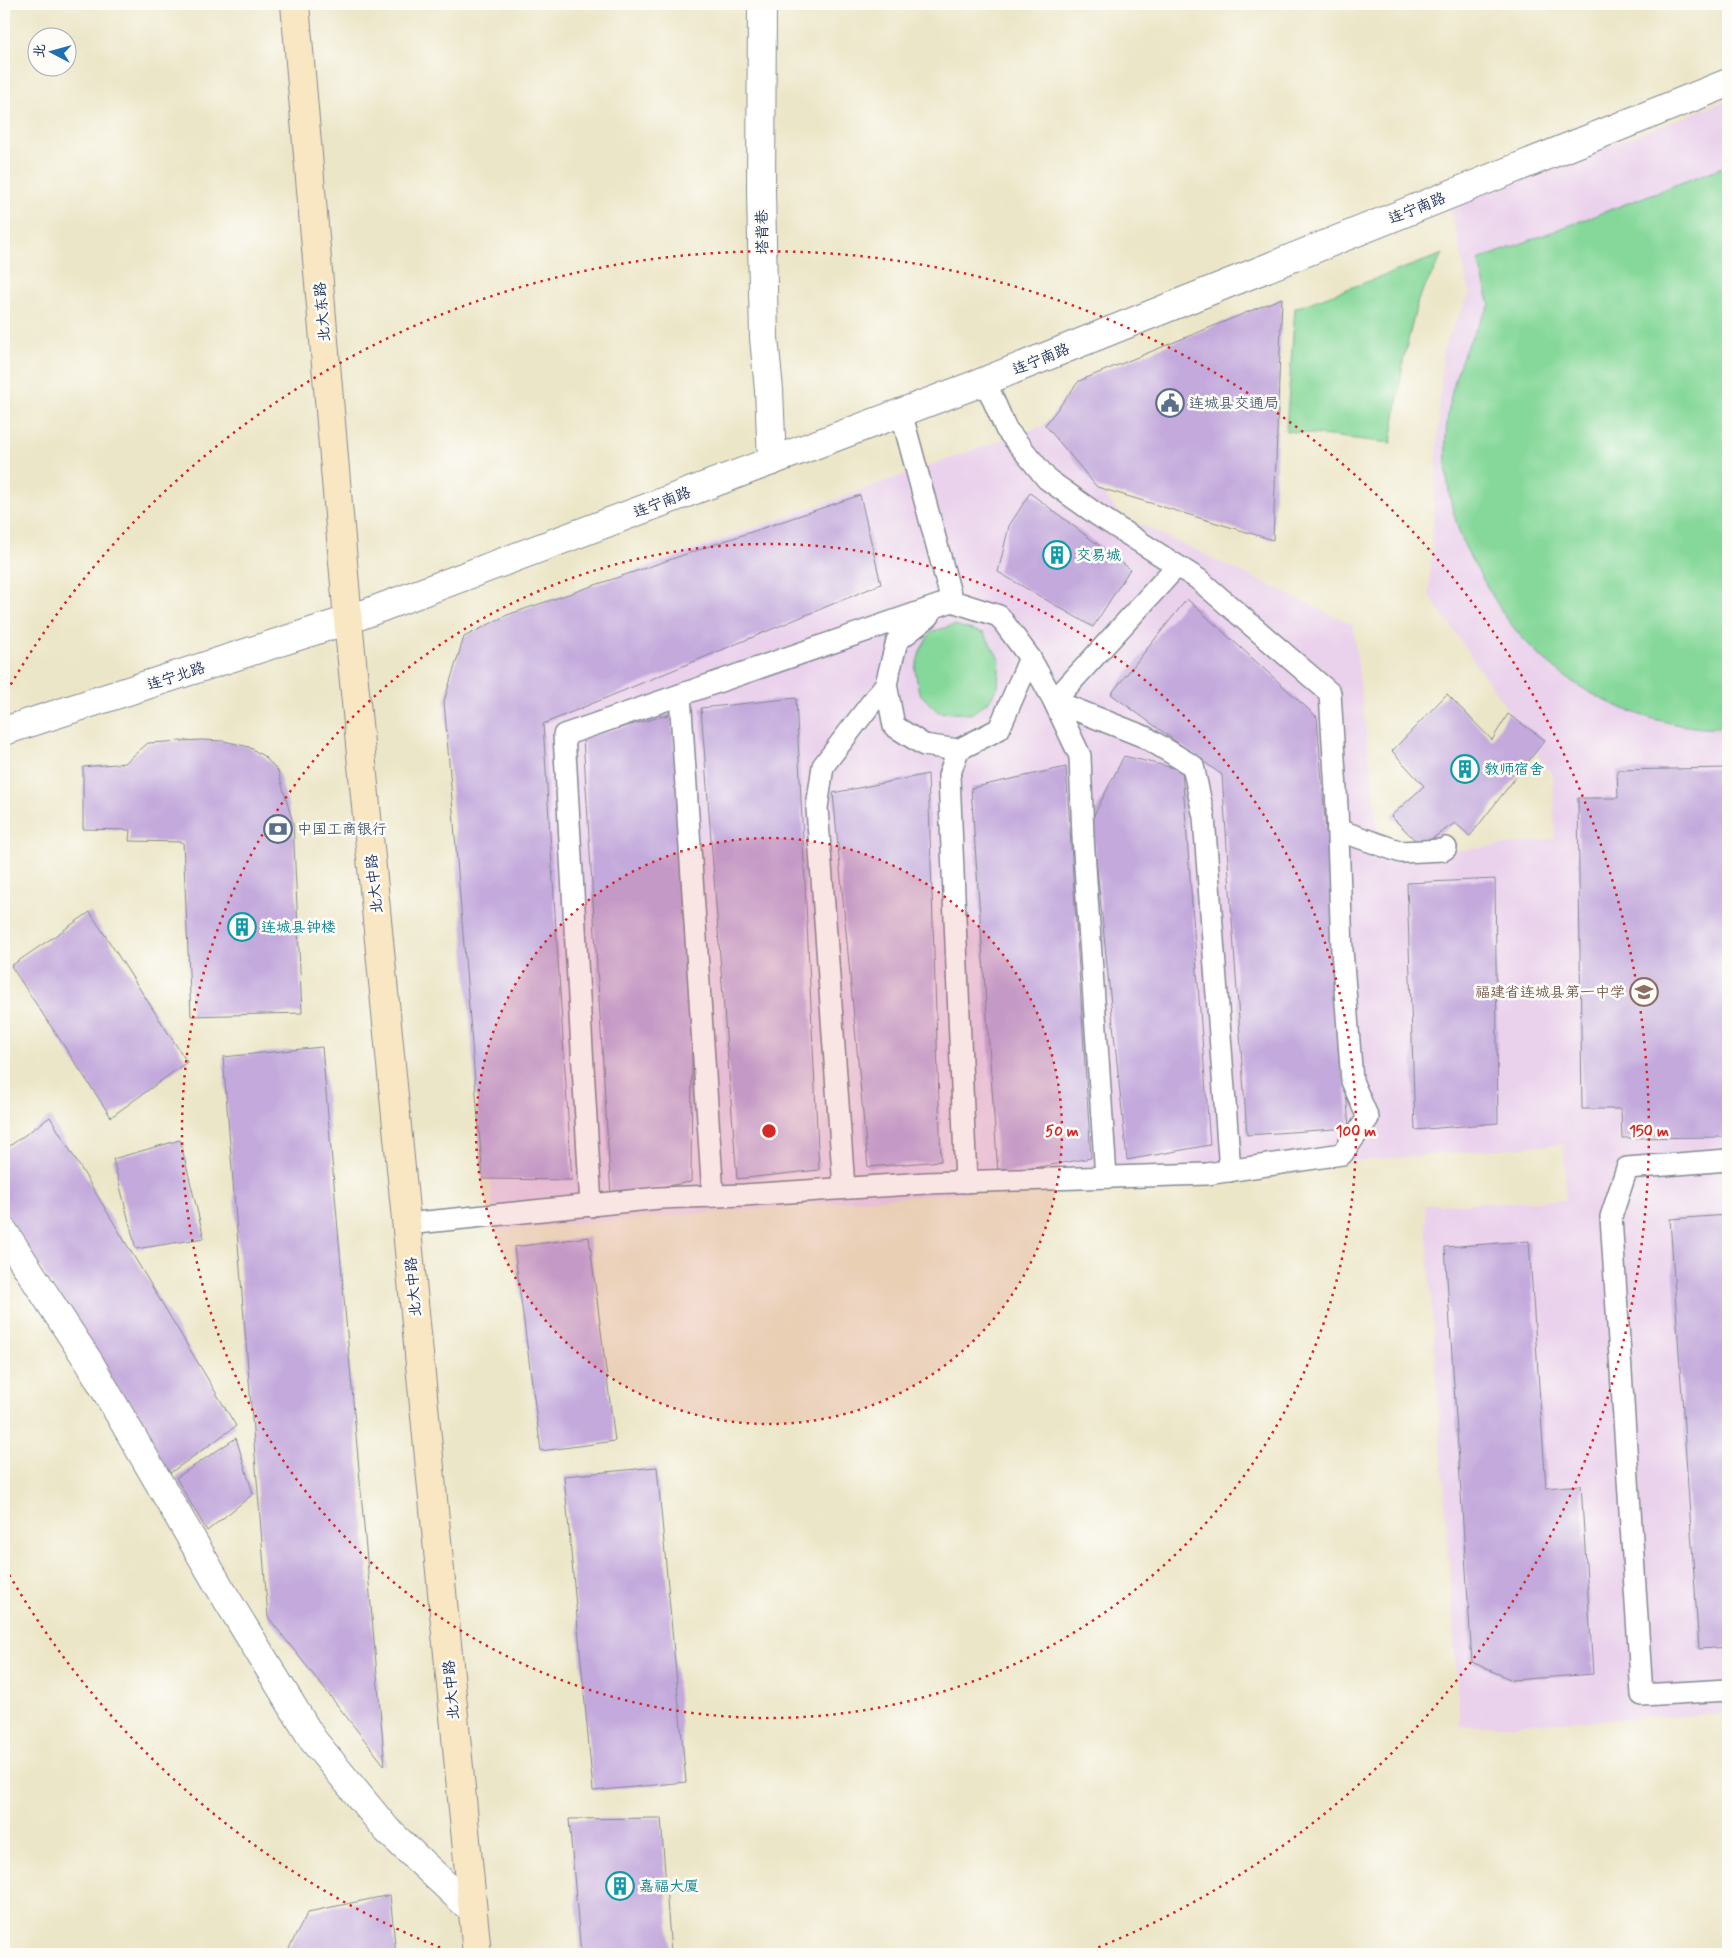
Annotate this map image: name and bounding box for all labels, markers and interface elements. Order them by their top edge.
north arrow [28,28,78,78]
text: 北 [30,43,50,59]
street label: 连宁南路 [1386,188,1449,229]
street label: 塔背巷 [753,209,773,255]
street label: 北大东路 [310,281,336,343]
street label: 连宁南路 [1010,339,1073,380]
public building icon: 连城县交通局 [1155,388,1185,418]
place label: 连城县交通局 [1189,394,1279,414]
street label: 连宁南路 [631,483,694,523]
building icon: 交易城 [1042,540,1072,570]
place label: 交易城 [1076,546,1121,566]
street label: 连宁北路 [145,658,208,696]
building icon: 教师宿舍 [1450,754,1480,784]
place label: 教师宿舍 [1484,760,1544,780]
bank icon: 中国工商银行 [263,814,293,844]
place label: 中国工商银行 [297,820,387,840]
street label: 北大中路 [362,853,388,915]
building icon: 连城县钟楼 [227,912,257,942]
place label: 连城县钟楼 [261,918,336,938]
school or university icon: 福建省连城县第一中学 [1629,977,1659,1007]
place label: 福建省连城县第一中学 [1475,983,1625,1003]
centre of rings [760,1122,778,1140]
text: 50 m [1045,1122,1079,1142]
text: 100 m [1336,1122,1376,1142]
text: 150 m [1629,1122,1669,1142]
street label: 北大中路 [401,1256,427,1318]
street label: 北大中路 [439,1659,465,1721]
building icon: 嘉福大厦 [605,1871,635,1901]
place label: 嘉福大厦 [639,1877,699,1897]

